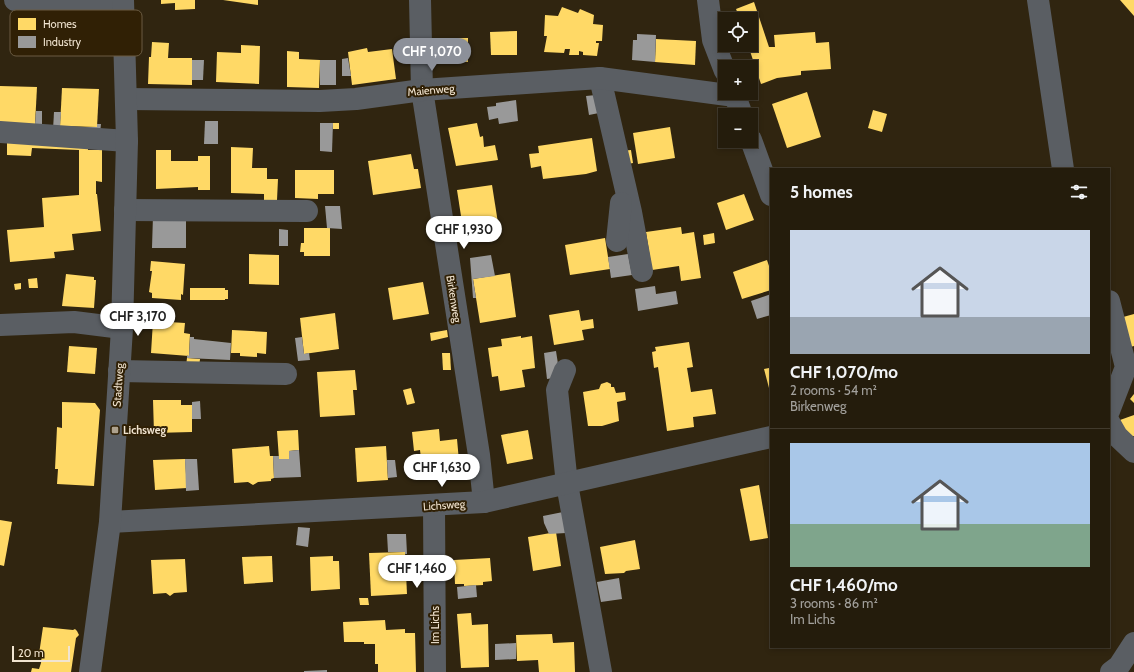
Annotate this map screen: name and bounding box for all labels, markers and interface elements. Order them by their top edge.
legend [10,10,142,56]
map controls [718,12,758,148]
button: locate [718,12,758,52]
text: Homes [43,17,77,31]
text: Industry [43,35,81,49]
pin: CHF 1,070 [386,38,478,72]
text: CHF 1,070 [402,43,462,59]
button: + [718,60,758,100]
street label: Maienweg [407,81,456,99]
button: − [718,108,758,148]
icon: filters [1068,181,1090,203]
text: 5 homes [790,182,853,202]
pin: CHF 1,930 [418,216,510,250]
text: CHF 1,930 [435,221,493,237]
icon: home [904,256,976,328]
street label: Birkenweg [443,274,465,324]
pin: CHF 3,170 [92,303,184,337]
text: CHF 3,170 [109,308,167,324]
street label: Stadtweg [109,362,127,407]
text: CHF 1,070/mo [790,362,898,382]
text: 2 rooms · 54 m² [790,382,877,398]
text: Birkenweg [790,398,846,414]
place label: Lichsweg [123,423,166,437]
marker: Lichsweg [110,425,120,435]
pin: CHF 1,630 [396,454,488,488]
text: CHF 1,630 [413,459,471,475]
icon: home [904,469,976,541]
street label: Lichsweg [422,497,466,513]
pin: CHF 1,460 [371,555,463,589]
text: CHF 1,460 [387,560,447,576]
text: CHF 1,460/mo [790,575,898,595]
text: 3 rooms · 86 m² [790,595,878,611]
street label: Im Lichs [428,605,442,644]
text: Im Lichs [790,611,835,627]
scale bar [12,644,70,663]
text: 20 m [18,646,44,660]

